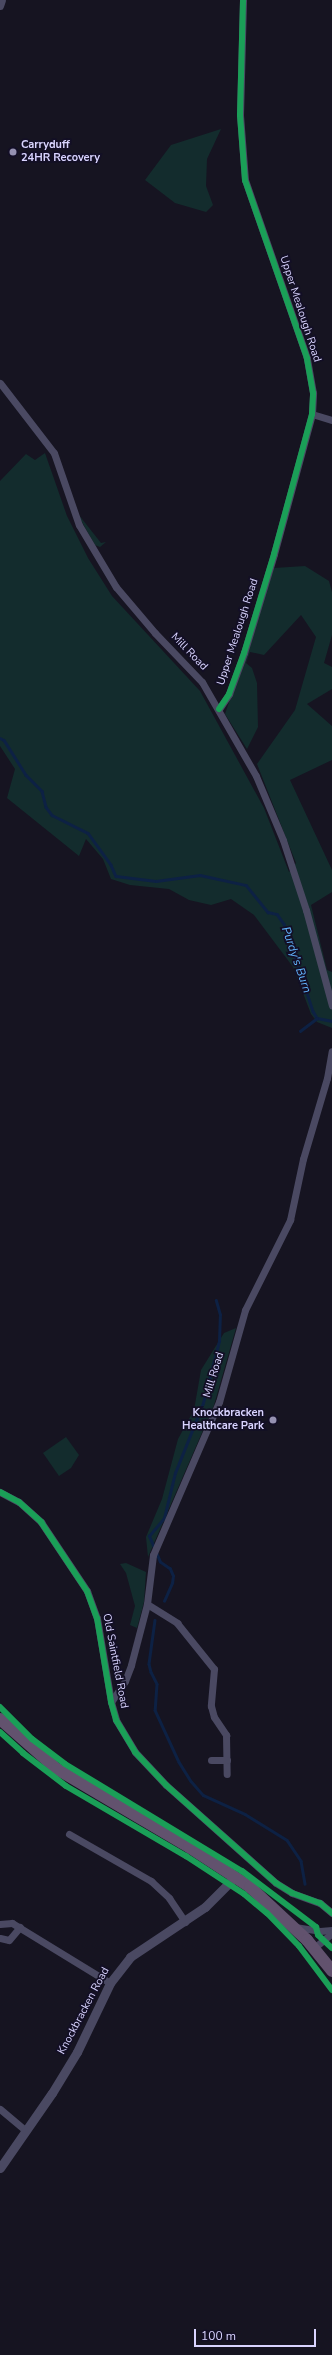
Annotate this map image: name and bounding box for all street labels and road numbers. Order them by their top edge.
street label: Upper Mealough Road [277,254,323,364]
street label: Upper Mealough Road [215,577,261,687]
street label: Mill Road [168,631,210,673]
street label: Mill Road [201,1351,227,1399]
street label: Old Saintfield Road [99,1613,131,1709]
street label: Knockbracken Road [55,1965,113,2057]

